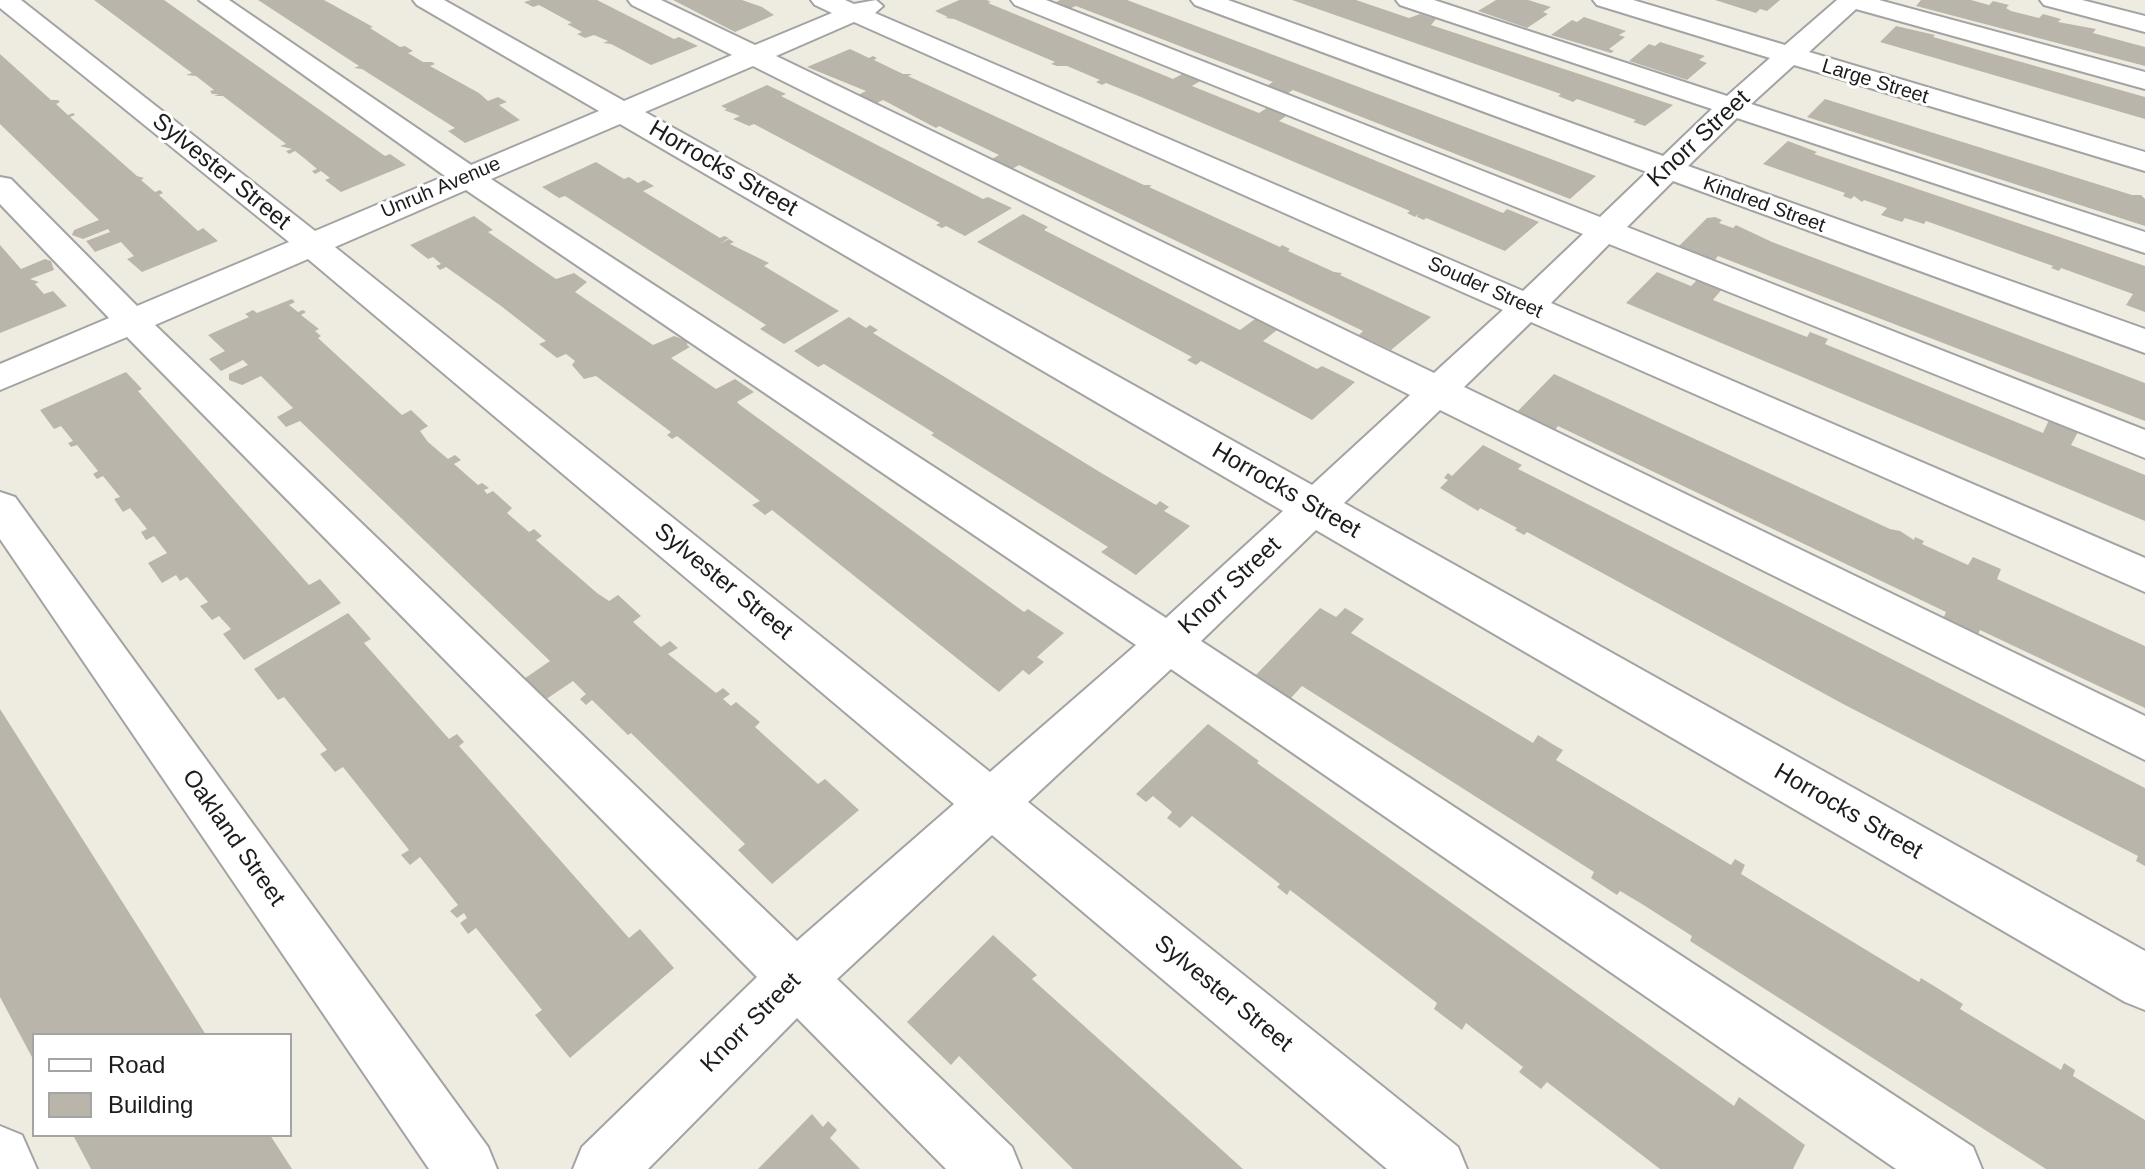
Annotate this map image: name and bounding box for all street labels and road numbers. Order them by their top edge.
street label: Large Street [1819,54,1931,110]
street label: Knorr Street [1642,84,1756,194]
street label: Sylvester Street [146,108,296,236]
street label: Horrocks Street [644,115,802,223]
street label: Unruh Avenue [378,152,504,224]
street label: Kindred Street [1700,172,1828,238]
street label: Souder Street [1424,252,1546,324]
street label: Horrocks Street [1207,437,1365,545]
street label: Sylvester Street [648,518,798,646]
street label: Knorr Street [1173,531,1287,641]
street label: Horrocks Street [1769,758,1927,866]
street label: Oakland Street [175,764,291,912]
street label: Sylvester Street [1148,930,1298,1058]
street label: Knorr Street [695,967,807,1079]

